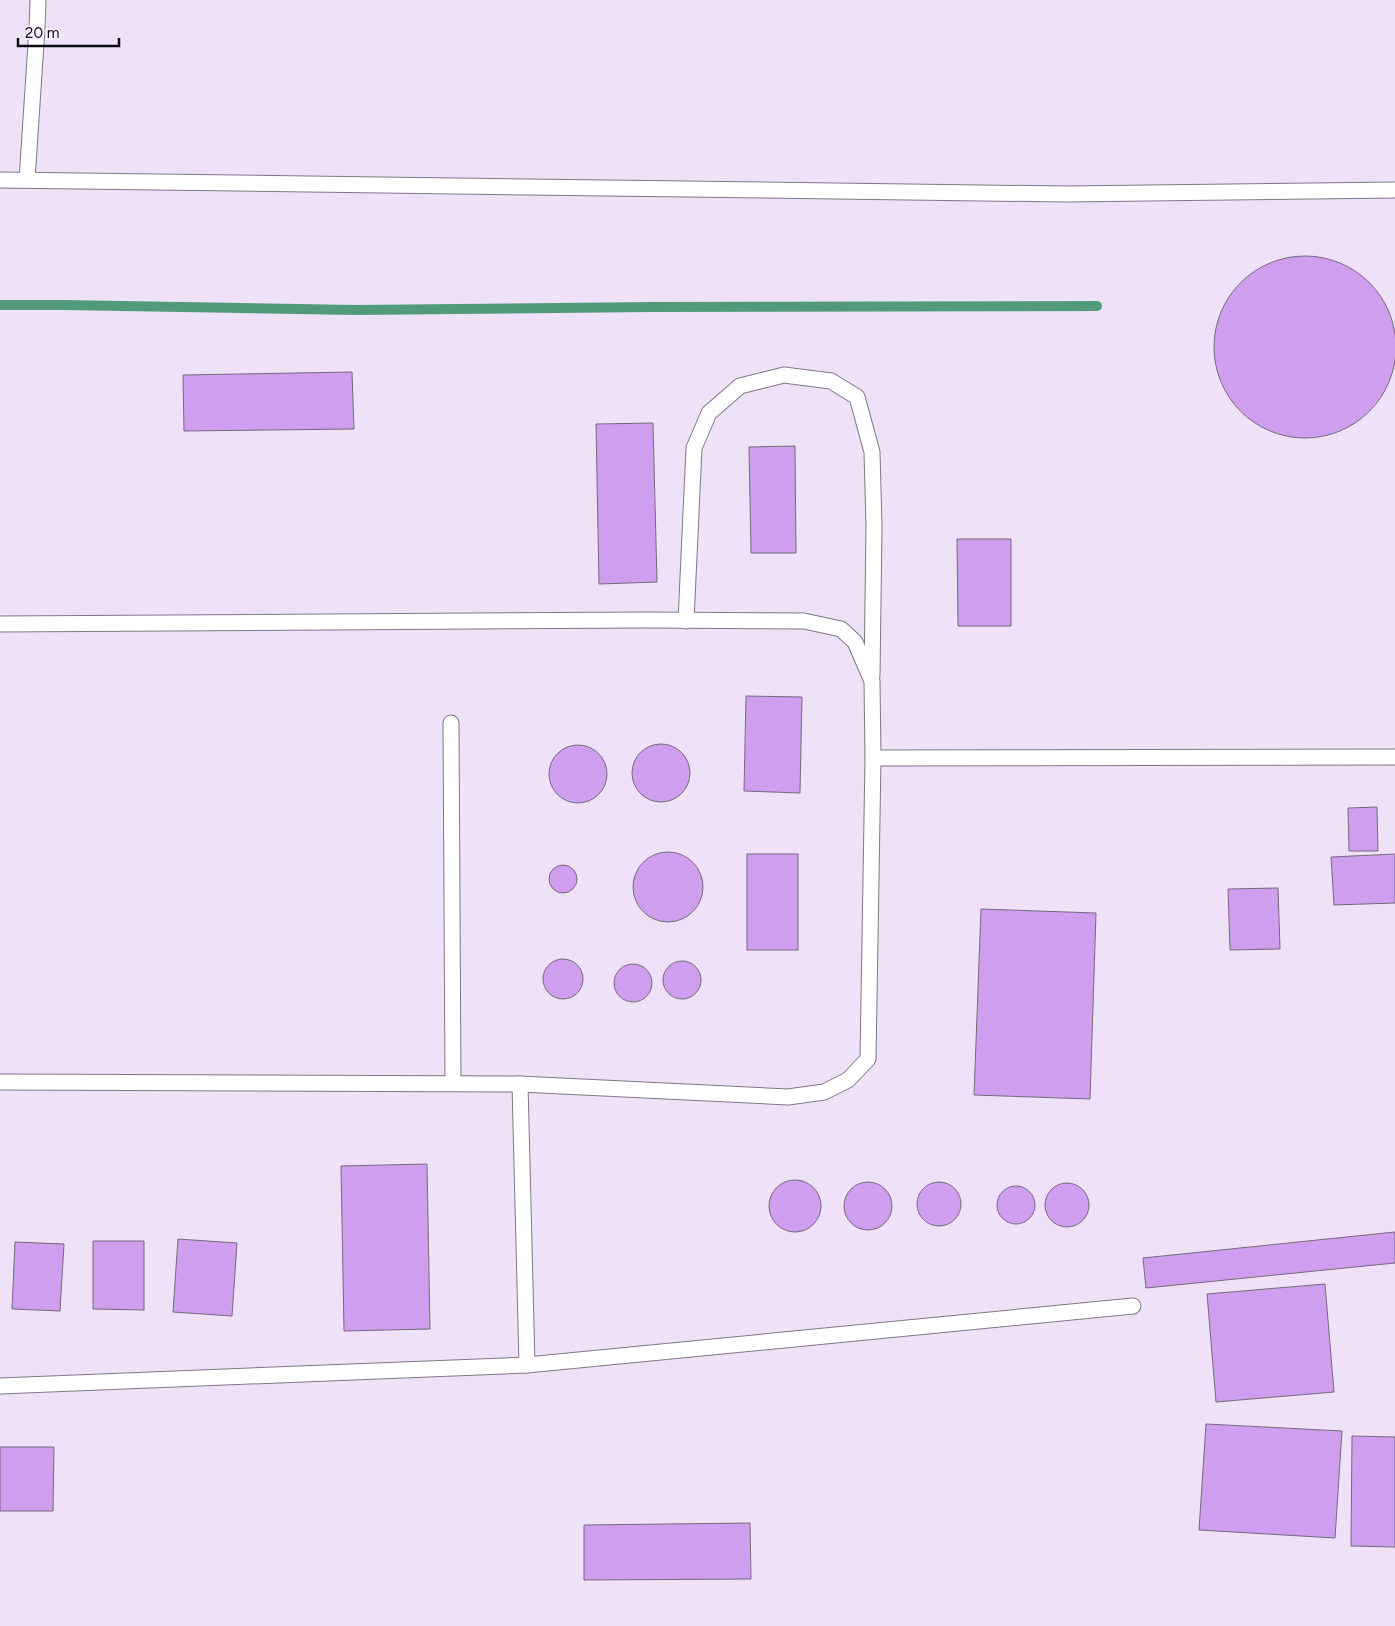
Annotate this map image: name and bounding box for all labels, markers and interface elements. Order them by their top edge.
scale bar [18,15,119,47]
text: 20 m [25,24,59,42]

